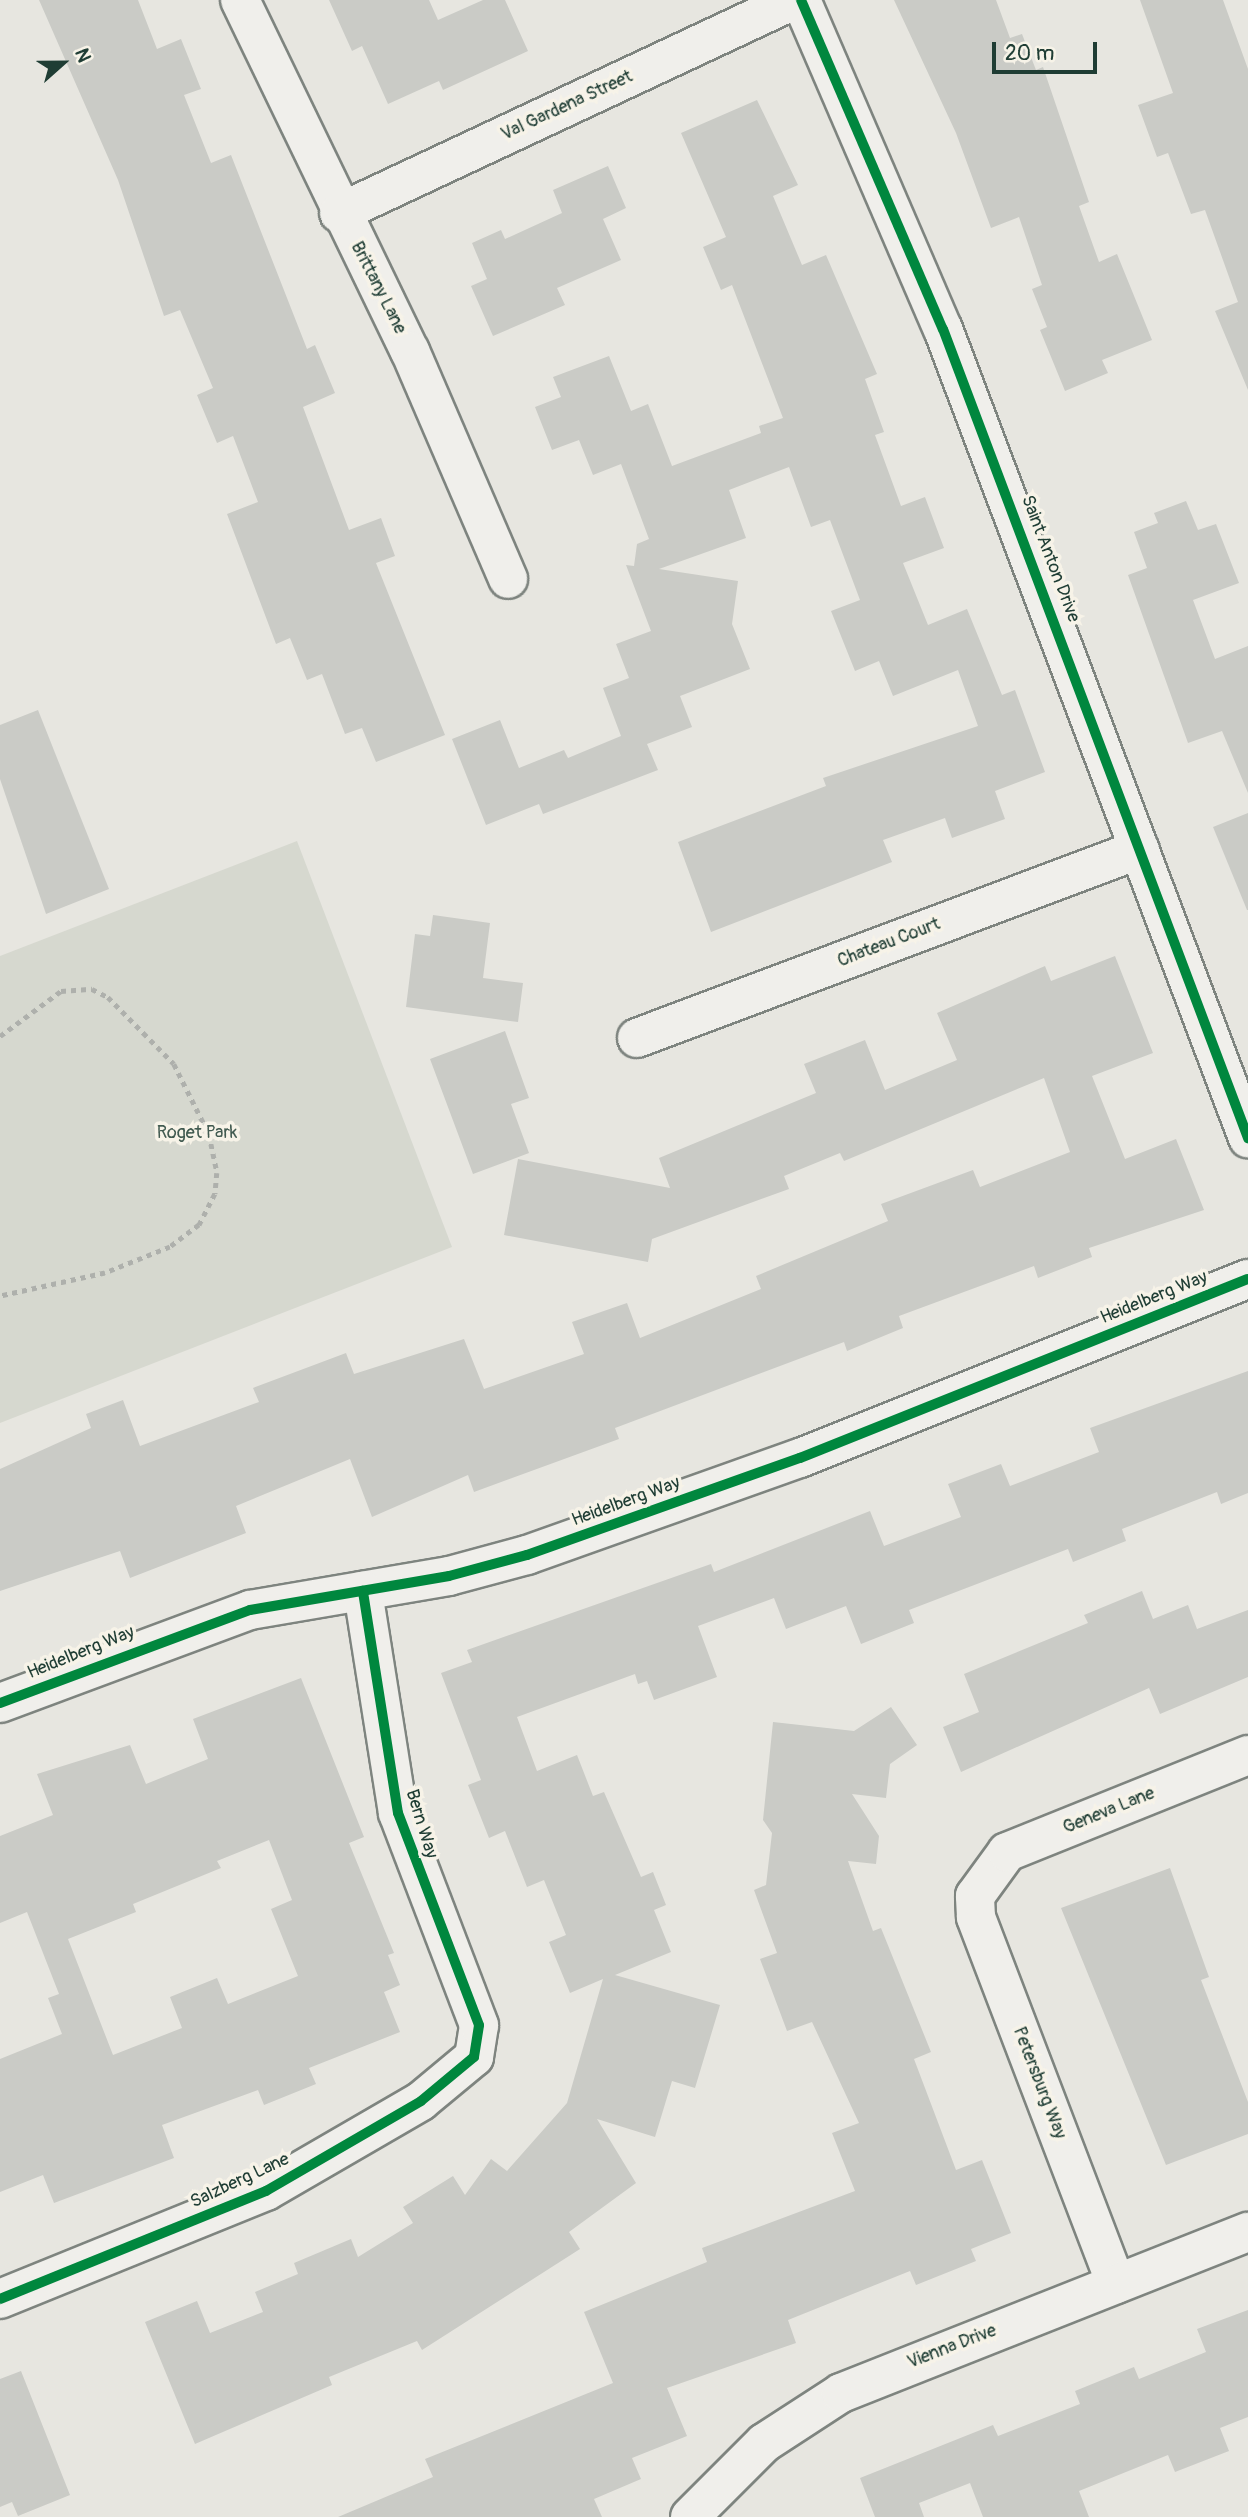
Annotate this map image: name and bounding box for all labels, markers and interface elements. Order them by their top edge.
north arrow [28,28,98,98]
scale bar [996,28,1101,72]
text: 20 m [1005,40,1054,67]
text: N [69,45,96,66]
street label: Val Gardena Street [498,66,636,146]
street label: Brittany Lane [346,238,410,338]
street label: Saint Anton Drive [1016,493,1084,625]
street label: Chateau Court [835,914,943,972]
park label: Roget Park [157,1122,237,1144]
street label: Heidelberg Way [1097,1267,1211,1329]
street label: Heidelberg Way [569,1472,683,1532]
street label: Heidelberg Way [24,1622,138,1684]
street label: Geneva Lane [1060,1783,1158,1839]
street label: Bern Way [400,1787,442,1861]
street label: Petersburg Way [1008,2024,1070,2142]
street label: Salzberg Lane [187,2149,293,2213]
street label: Vienna Drive [904,2320,1000,2374]

